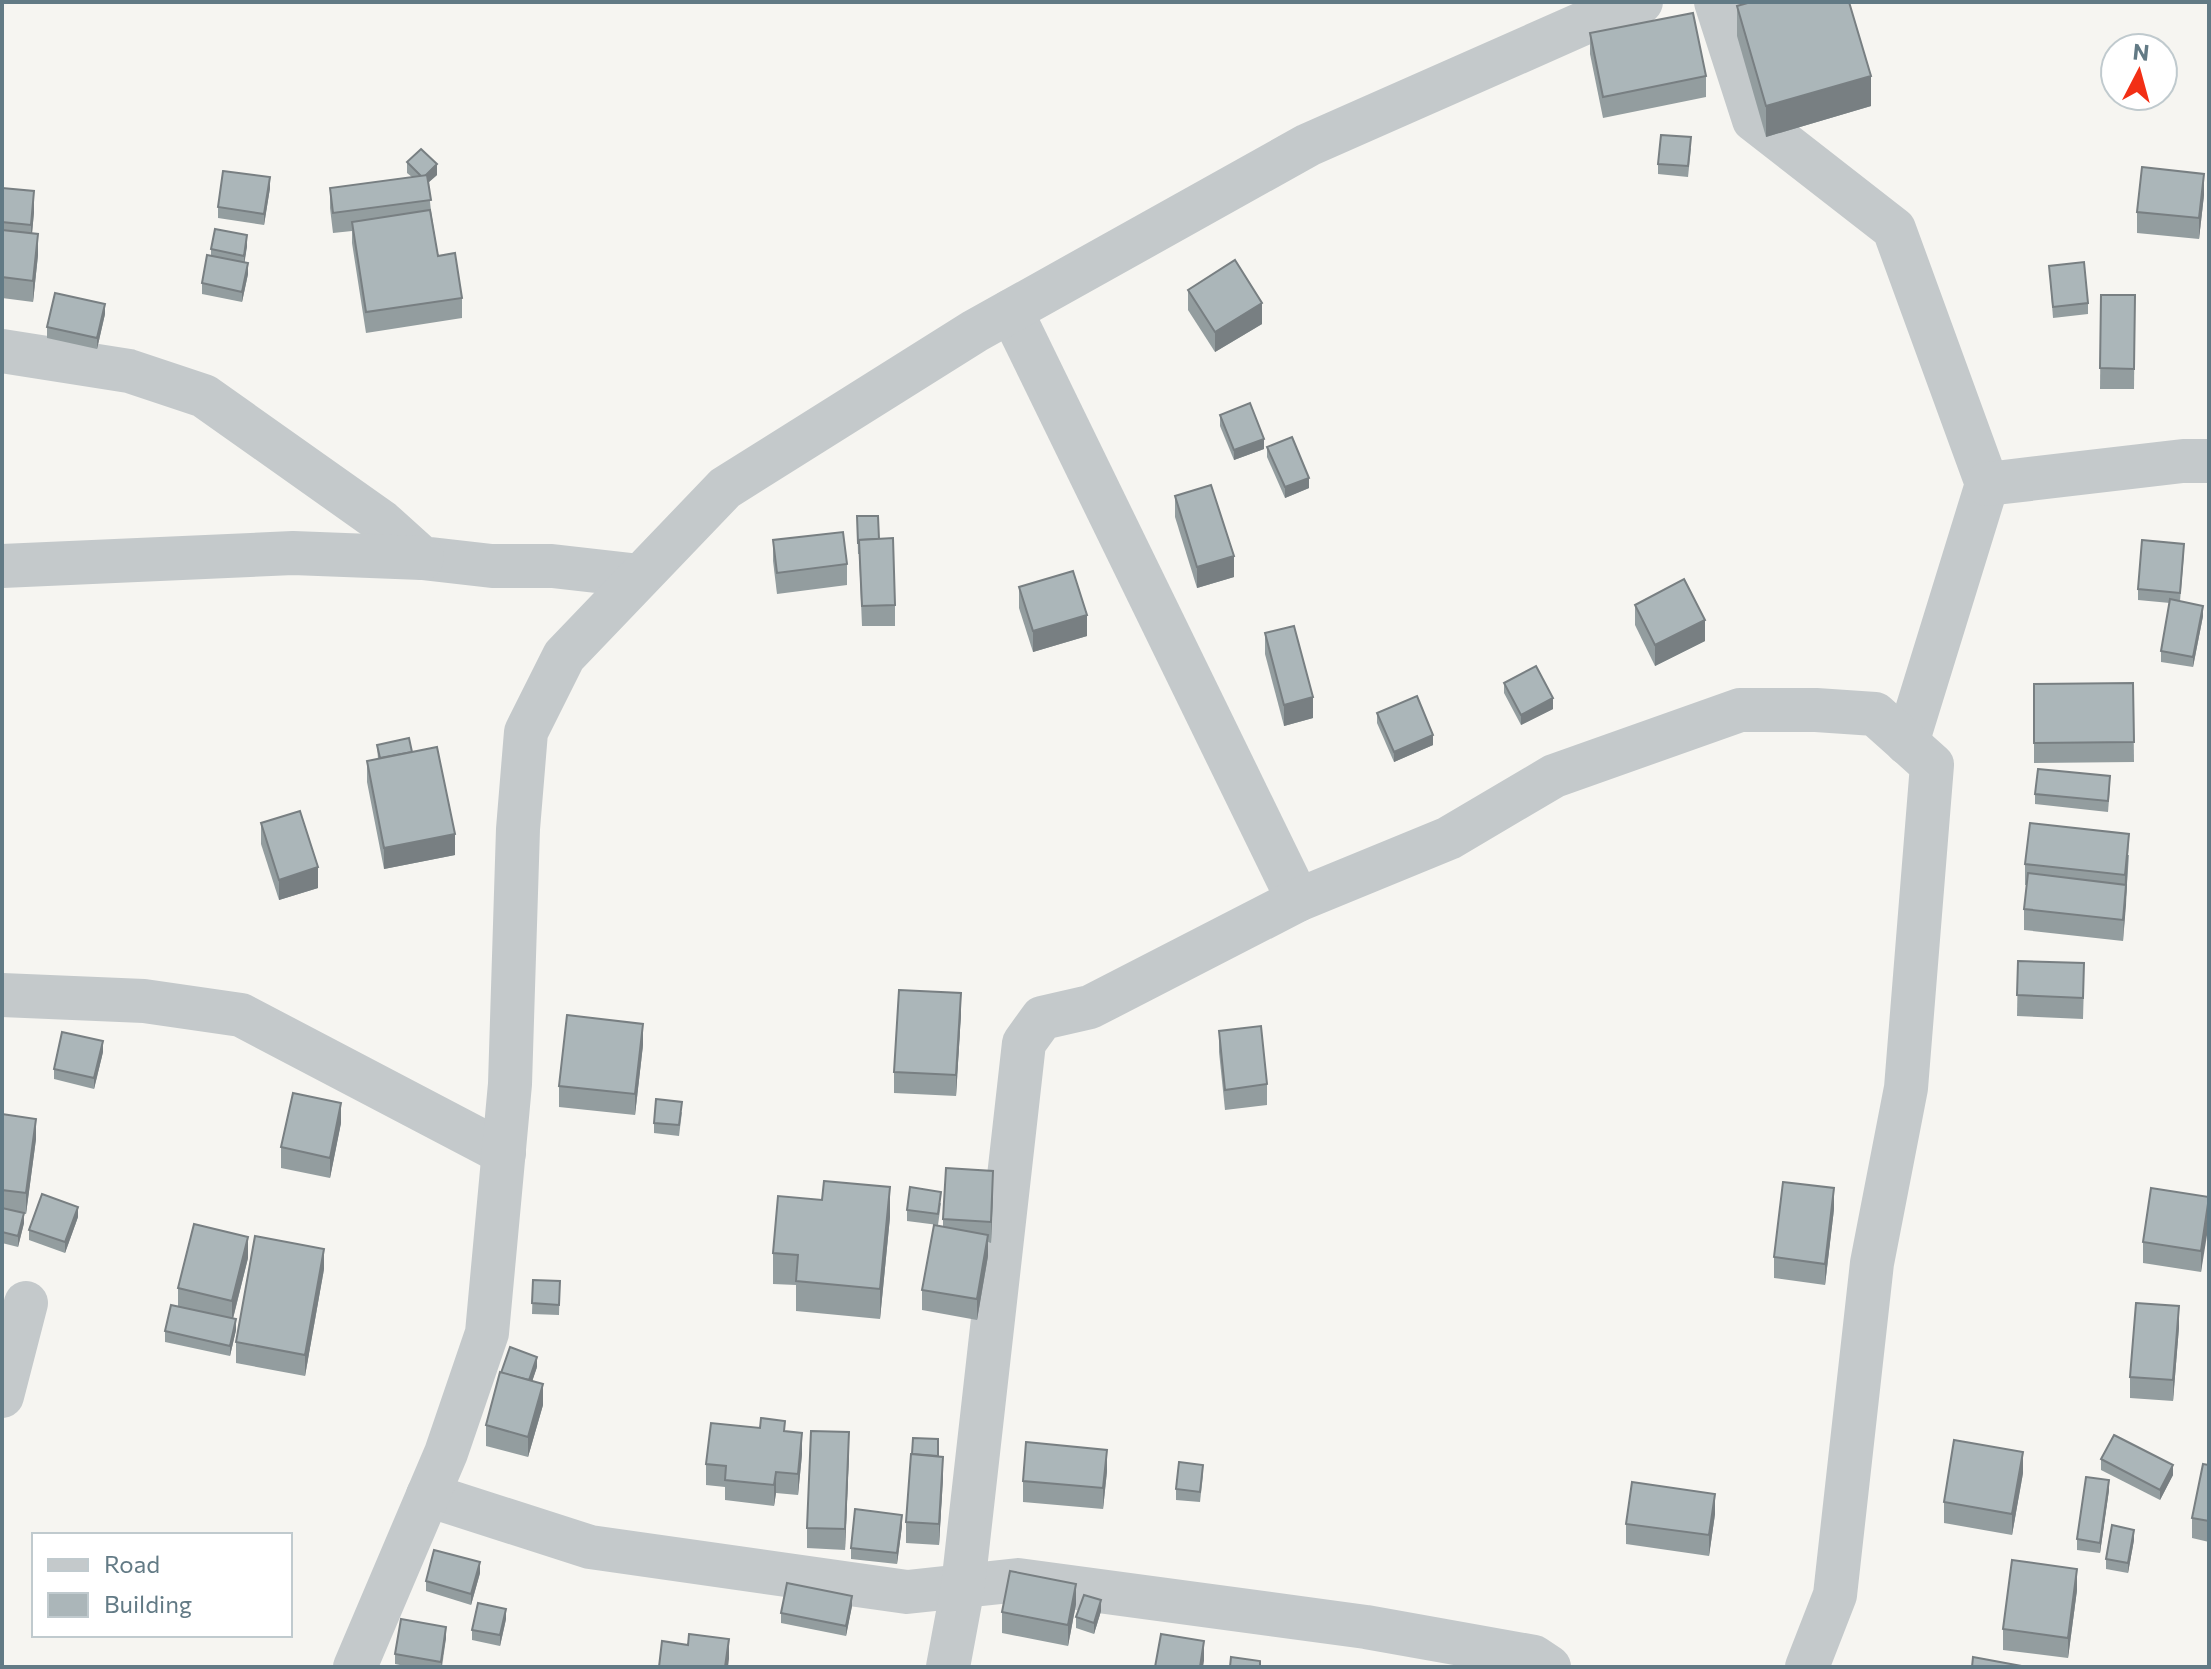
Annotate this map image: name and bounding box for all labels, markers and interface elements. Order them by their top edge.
north arrow [2099,32,2179,112]
text: N [2132,37,2151,66]
legend [32,1533,292,1637]
text: Road [104,1549,160,1578]
text: Building [104,1589,192,1618]

